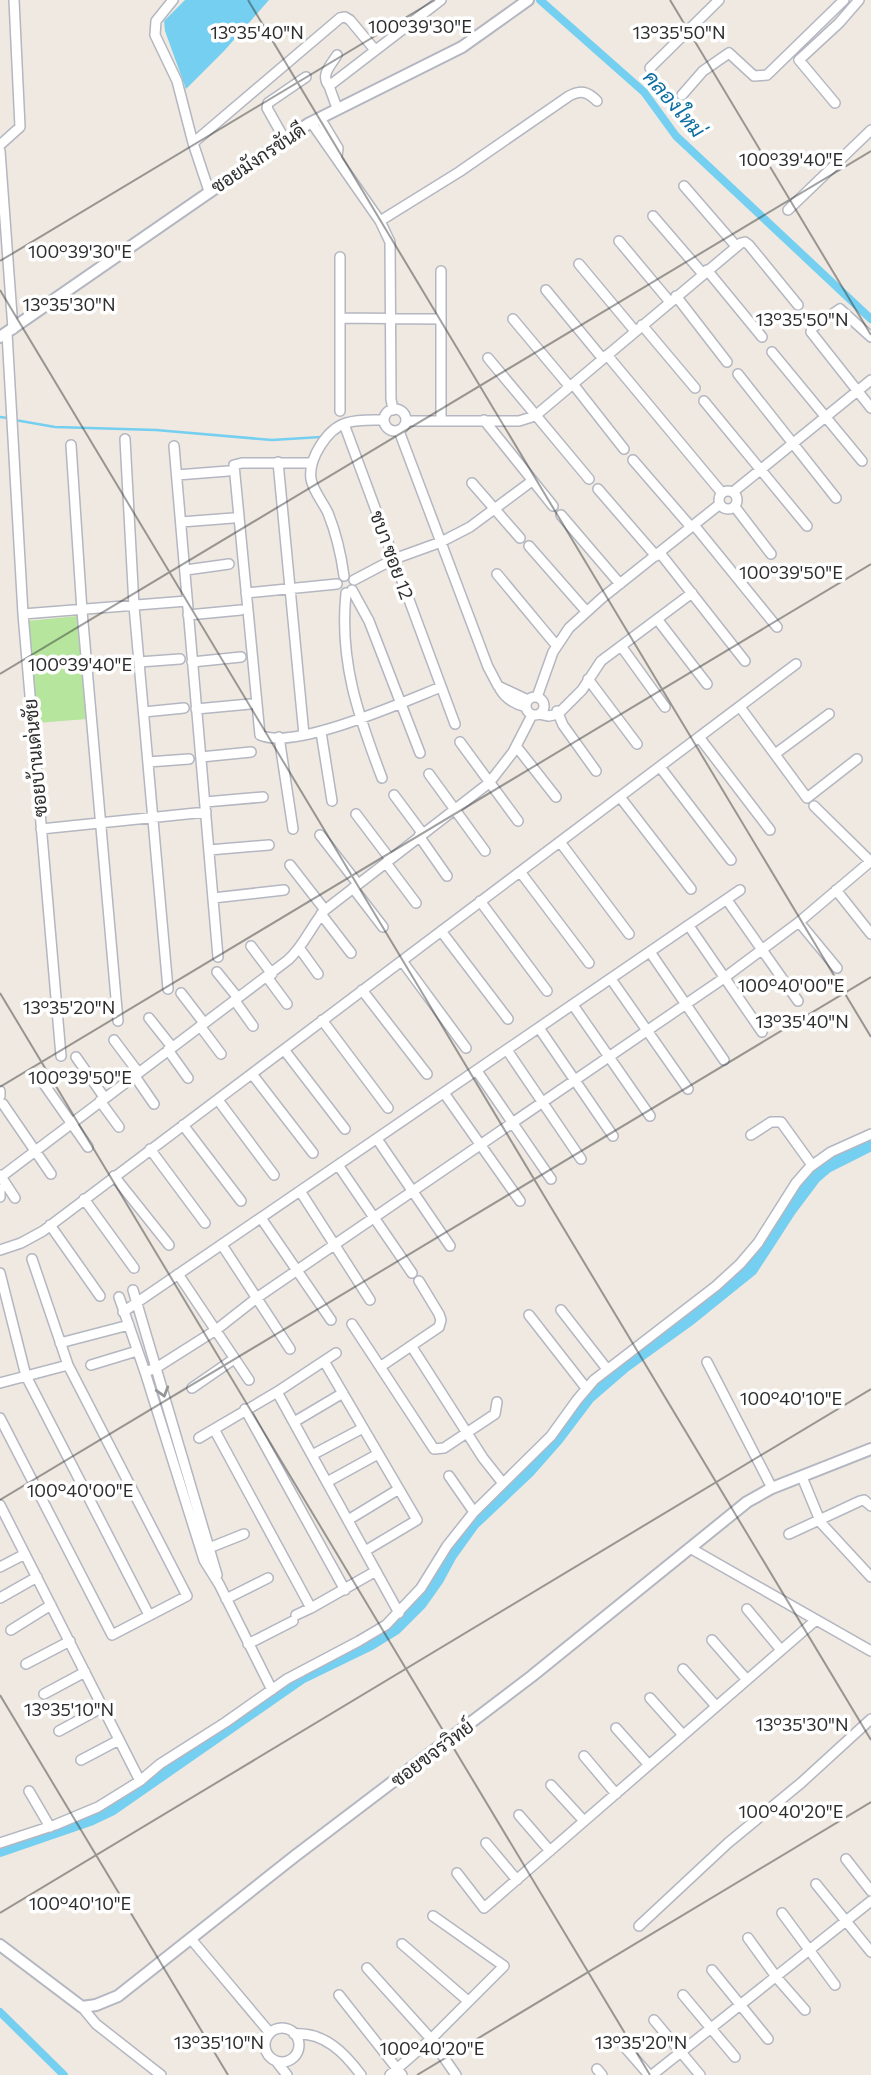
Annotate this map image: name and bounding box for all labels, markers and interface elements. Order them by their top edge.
text: 100°39'30"E [368,15,472,37]
text: 13°35'40"N [210,21,304,43]
text: 13°35'50"N [633,21,726,43]
water label: คลองใหม่ [639,64,712,143]
street label: ซอยมังกรขันดี [206,118,309,198]
text: 100°39'40"E [739,148,843,170]
text: 100°39'30"E [28,240,132,262]
text: 13°35'30"N [23,293,115,315]
text: 13°35'50"N [756,308,849,330]
street label: ชบา ซอย 12 [366,507,419,602]
text: 100°39'50"E [739,561,843,583]
text: 100°39'40"E [28,653,132,675]
street label: ซอยบ้านเด่นชัย [18,698,51,818]
text: 100°40'00"E [738,974,844,996]
text: 13°35'20"N [23,996,115,1018]
text: 13°35'40"N [755,1010,849,1032]
text: 100°39'50"E [28,1066,132,1088]
one-way arrow [154,1386,169,1398]
text: 100°40'10"E [740,1387,842,1409]
text: 100°40'00"E [27,1479,133,1501]
text: 13°35'10"N [24,1698,114,1720]
text: 13°35'30"N [756,1713,848,1735]
street label: ซอยขจรวิทย์ [386,1714,478,1791]
text: 100°40'20"E [739,1800,843,1822]
text: 100°40'10"E [29,1892,131,1914]
text: 13°35'10"N [174,2031,264,2053]
text: 13°35'20"N [595,2031,687,2053]
text: 100°40'20"E [380,2037,484,2059]

